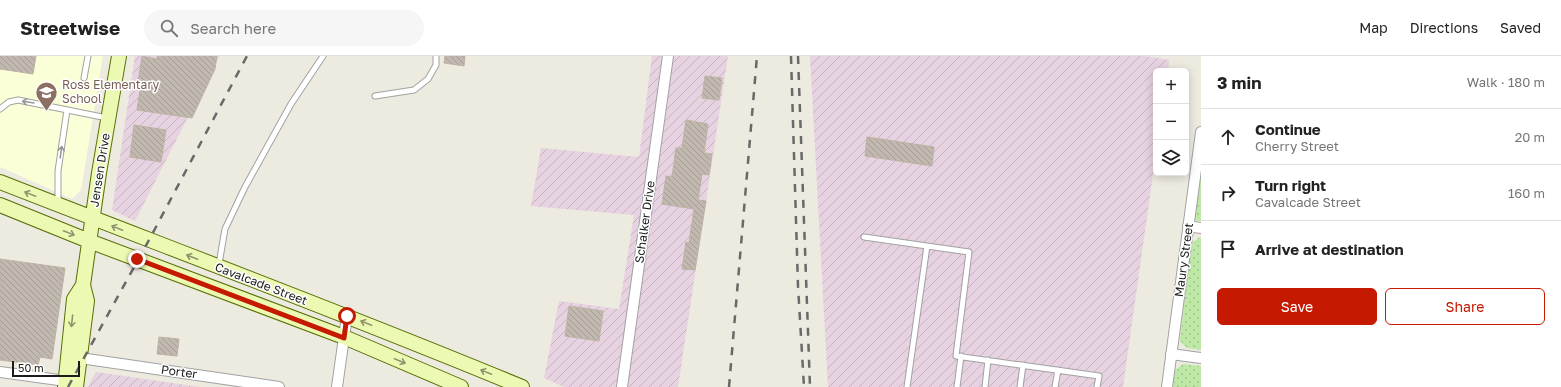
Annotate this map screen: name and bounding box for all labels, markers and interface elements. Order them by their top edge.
search box [144,10,424,46]
text: Streetwise [20,16,120,39]
icon: search [158,17,180,39]
text: Search here [190,19,276,37]
text: Map [1359,19,1388,36]
text: Directions [1410,19,1478,36]
text: Saved [1500,19,1541,36]
map controls [1153,68,1189,176]
button: + [1153,68,1189,104]
text: 3 min [1217,72,1261,93]
text: Walk · 180 m [1467,74,1545,90]
place label: Ross Elementary School [62,77,159,106]
school or university icon: Ross Elementary School [34,79,60,112]
one-way arrow [22,98,35,106]
button: − [1153,104,1189,140]
text: Continue [1255,120,1321,138]
icon: ahead [1217,126,1239,148]
text: 20 m [1515,129,1545,145]
street label: Jensen Drive [86,132,113,208]
text: Cherry Street [1255,138,1339,154]
button: layers [1153,140,1189,176]
one-way arrow [57,146,65,159]
text: Turn right [1255,176,1326,194]
street label: Schalker Drive [631,180,658,264]
icon: right [1217,182,1239,204]
text: 160 m [1508,185,1545,201]
one-way arrow [25,189,37,197]
text: Cavalcade Street [1255,194,1361,210]
street label: Maury Street [1171,222,1196,298]
one-way arrow [112,223,124,231]
one-way arrow [63,230,75,238]
icon: arrive [1217,238,1239,260]
text: Arrive at destination [1255,240,1404,258]
route end [128,250,146,268]
one-way arrow [186,253,198,261]
street label: Cavalcade Street [213,259,310,308]
button: Save [1217,288,1377,325]
button: Share [1385,288,1545,325]
route start [338,307,356,325]
one-way arrow [68,314,76,327]
one-way arrow [360,319,372,327]
one-way arrow [393,358,405,366]
scale bar [12,359,80,378]
text: 50 m [18,361,44,374]
street label: Porter [160,362,198,382]
one-way arrow [481,368,493,376]

